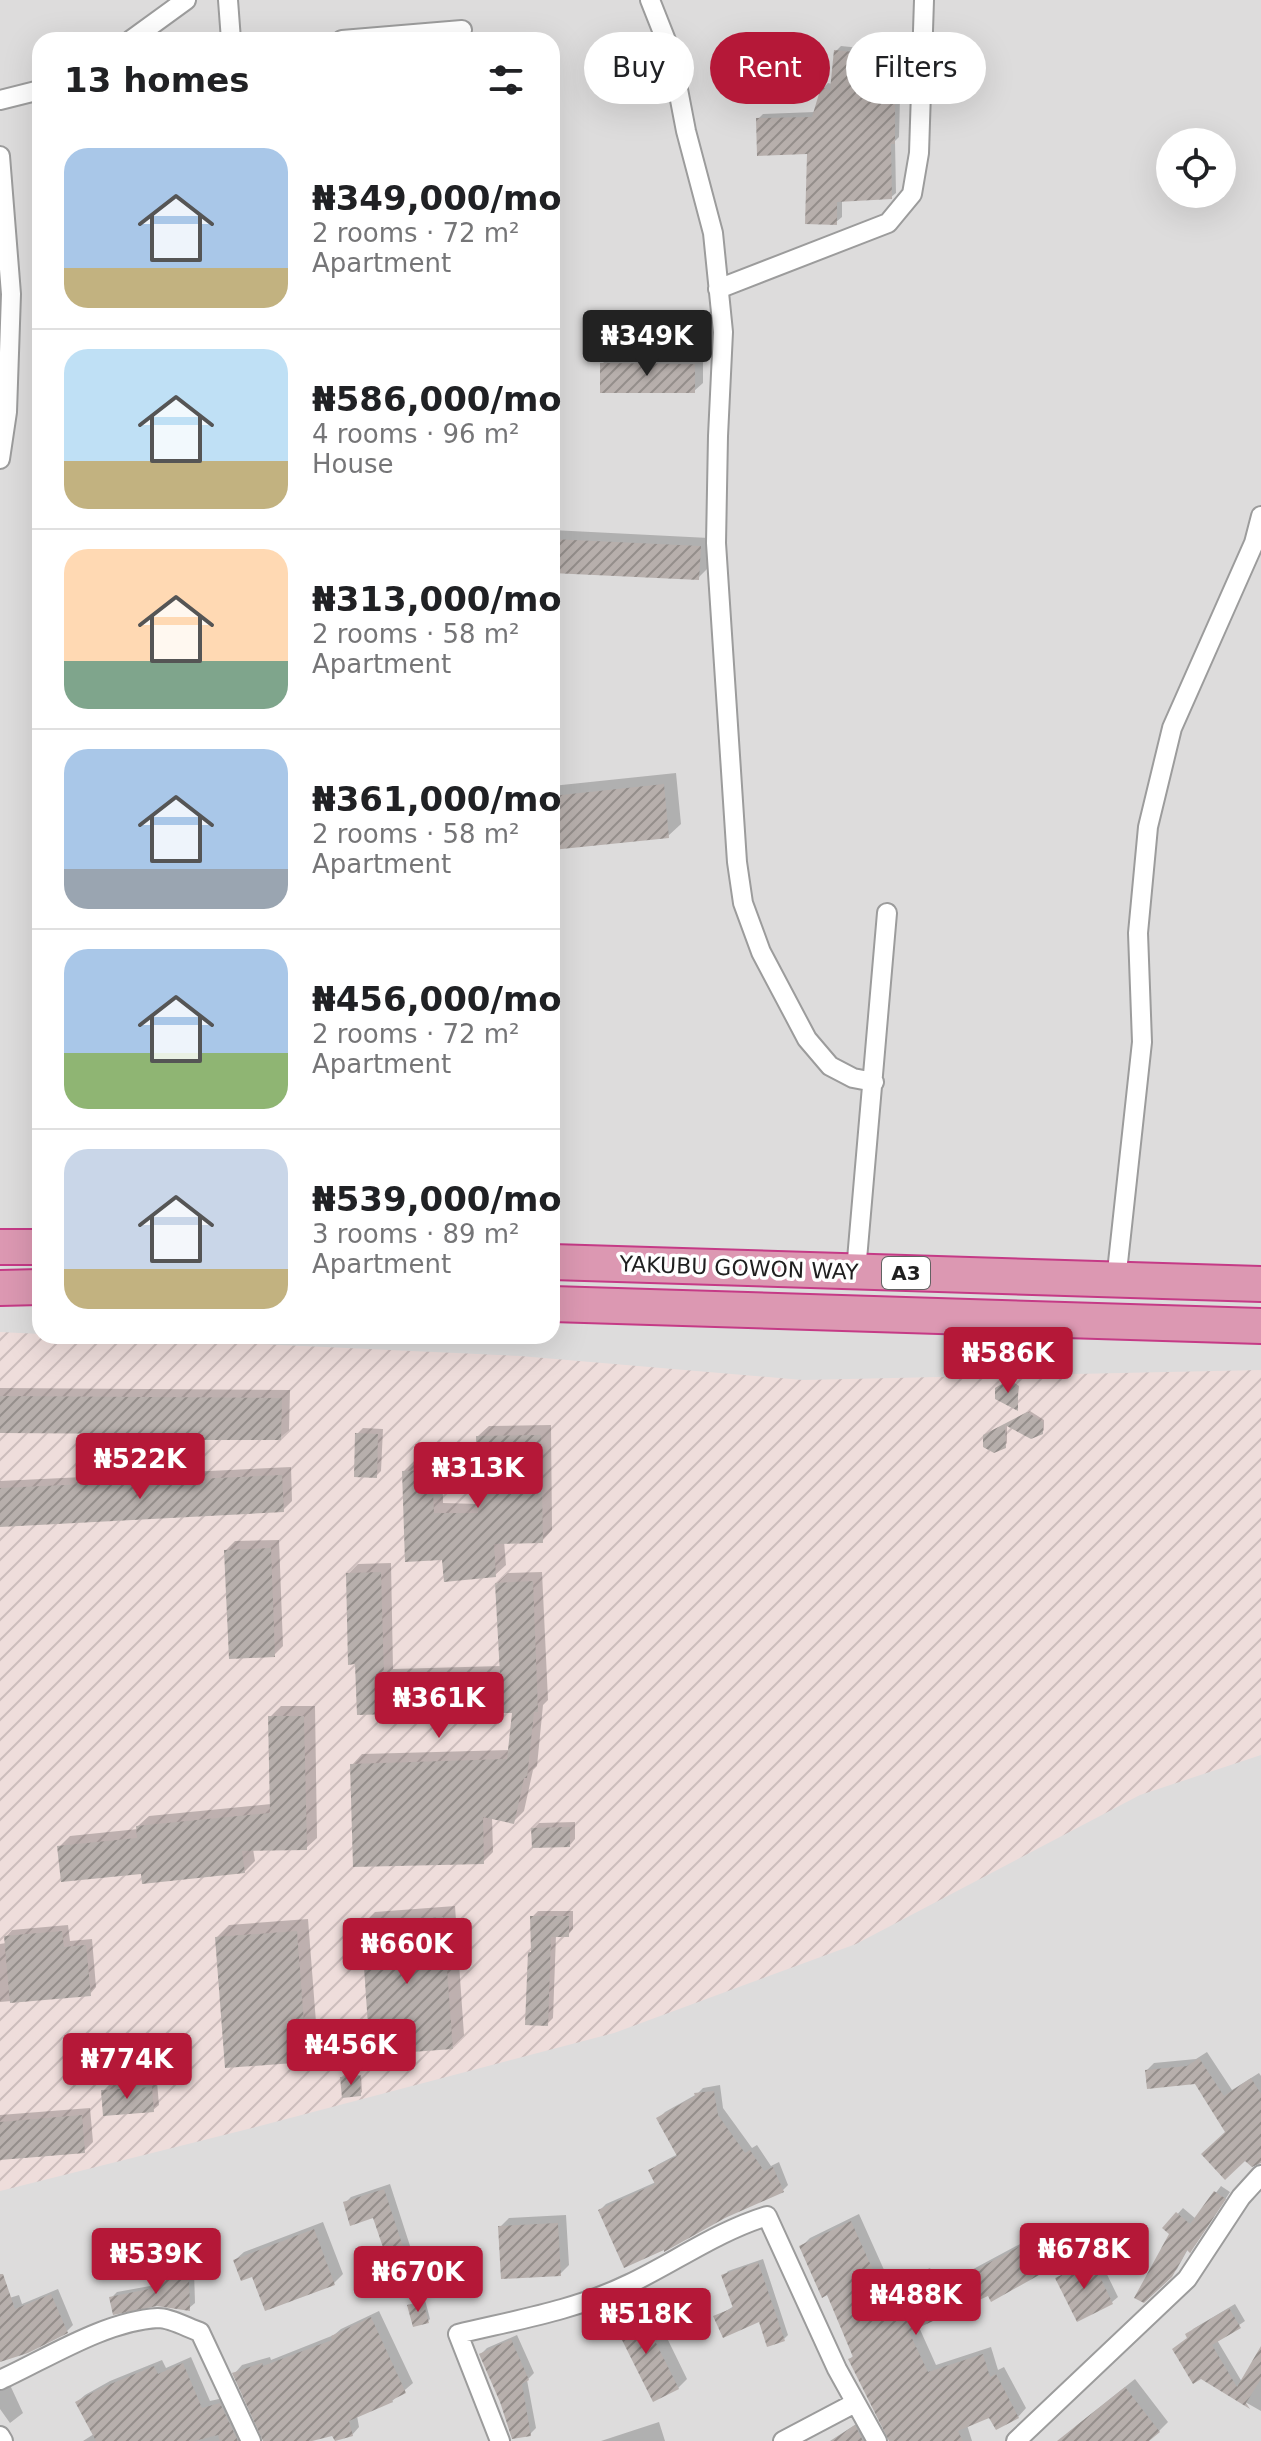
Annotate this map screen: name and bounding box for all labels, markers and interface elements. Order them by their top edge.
chip: Buy [584,32,694,104]
chip: Rent [710,32,830,104]
chip: Filters [846,32,986,104]
icon: filters [484,58,528,102]
text: 13 homes [64,60,249,100]
map controls [1156,128,1236,208]
button: locate [1156,128,1236,208]
text: ₦349,000/mo [312,178,562,218]
icon: home [128,180,224,276]
text: 2 rooms · 72 m² [312,218,520,248]
text: Apartment [312,248,451,278]
pin: ₦349K [591,310,703,378]
text: ₦349K [601,321,693,351]
text: ₦586,000/mo [312,379,562,419]
icon: home [128,381,224,477]
text: 4 rooms · 96 m² [312,419,520,449]
text: House [312,449,393,479]
text: ₦313,000/mo [312,579,562,619]
icon: home [128,581,224,677]
text: 2 rooms · 58 m² [312,619,520,649]
text: Apartment [312,649,451,679]
text: ₦361,000/mo [312,779,562,819]
icon: home [128,781,224,877]
text: 2 rooms · 58 m² [312,819,520,849]
text: Apartment [312,849,451,879]
text: ₦456,000/mo [312,979,562,1019]
icon: home [128,981,224,1077]
text: 2 rooms · 72 m² [312,1019,520,1049]
text: Apartment [312,1049,451,1079]
text: ₦539,000/mo [312,1179,562,1219]
icon: home [128,1181,224,1277]
text: 3 rooms · 89 m² [312,1219,520,1249]
text: Apartment [312,1249,451,1279]
street label: YAKUBU GOWON WAY [618,1251,859,1285]
road number: A3 [882,1257,930,1289]
pin: ₦586K [952,1327,1064,1395]
text: ₦586K [962,1338,1054,1368]
pin: ₦522K [84,1433,196,1501]
pin: ₦313K [422,1442,534,1510]
text: ₦522K [94,1444,186,1474]
text: ₦313K [432,1453,524,1483]
pin: ₦361K [383,1672,495,1740]
text: ₦361K [393,1683,485,1713]
pin: ₦660K [351,1918,463,1986]
text: ₦660K [361,1929,453,1959]
pin: ₦456K [295,2019,407,2087]
text: ₦456K [305,2030,397,2060]
pin: ₦774K [71,2033,183,2101]
text: ₦774K [81,2044,173,2074]
pin: ₦678K [1028,2223,1140,2291]
pin: ₦539K [100,2228,212,2296]
text: ₦678K [1038,2234,1130,2264]
text: ₦539K [110,2239,202,2269]
pin: ₦670K [362,2246,474,2314]
text: ₦670K [372,2257,464,2287]
pin: ₦488K [860,2269,972,2337]
text: ₦488K [870,2280,962,2310]
pin: ₦518K [590,2288,702,2356]
text: ₦518K [600,2299,692,2329]

